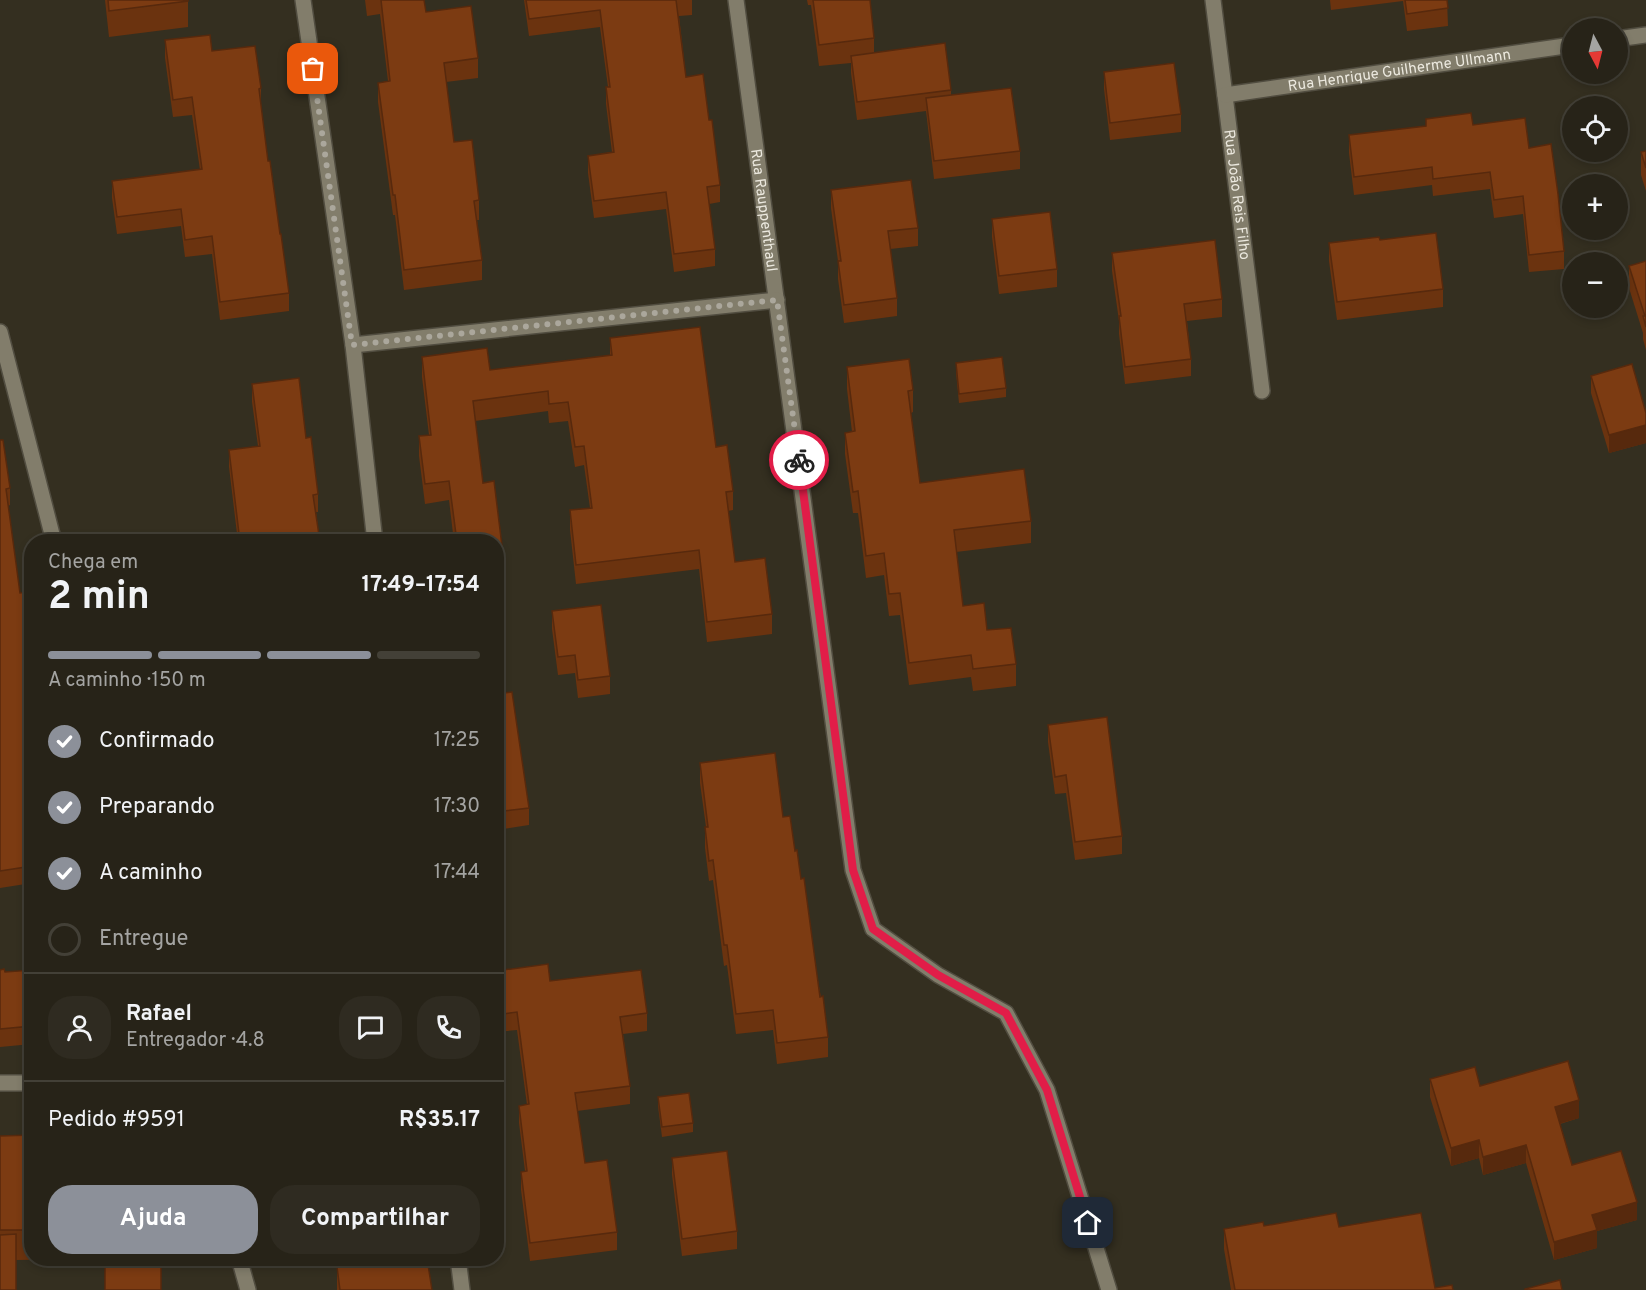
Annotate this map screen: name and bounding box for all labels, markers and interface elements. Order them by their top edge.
north arrow [1562,18,1628,84]
map controls [1562,18,1628,318]
pin [287,43,338,94]
street label: Rua Henrique Guilherme Ullmann [1287,46,1512,97]
icon: bag [296,52,329,85]
button: locate [1562,96,1628,162]
street label: Rua João Reis Filho [1218,128,1253,261]
street label: Rua Rauppenthaul [745,148,780,273]
button: + [1562,174,1628,240]
button: − [1562,252,1628,318]
courier [769,430,829,490]
icon: bike [783,444,816,477]
text: Chega em [48,550,138,576]
text: 17:49–17:54 [361,572,480,599]
text: 2 min [48,574,150,623]
text: A caminho · 150 m [48,668,206,694]
icon: check [48,725,81,758]
text: Confirmado [99,728,215,755]
text: 17:25 [434,728,480,754]
icon: check [48,791,81,824]
text: Preparando [99,794,215,821]
text: 17:30 [434,794,480,820]
icon: check [48,857,81,890]
text: A caminho [99,860,202,887]
text: 17:44 [434,860,480,886]
text: Entregue [99,926,188,953]
button: person [48,996,111,1059]
button: chat [339,996,402,1059]
button: phone [417,996,480,1059]
text: Rafael [126,1001,192,1028]
text: Entregador · 4.8 [126,1028,265,1054]
text: Pedido #9591 [48,1107,185,1134]
text: R$35.17 [399,1107,480,1134]
button: Ajuda [48,1185,258,1254]
button: Compartilhar [270,1185,480,1254]
pin [1062,1197,1113,1248]
icon: home [1071,1206,1104,1239]

